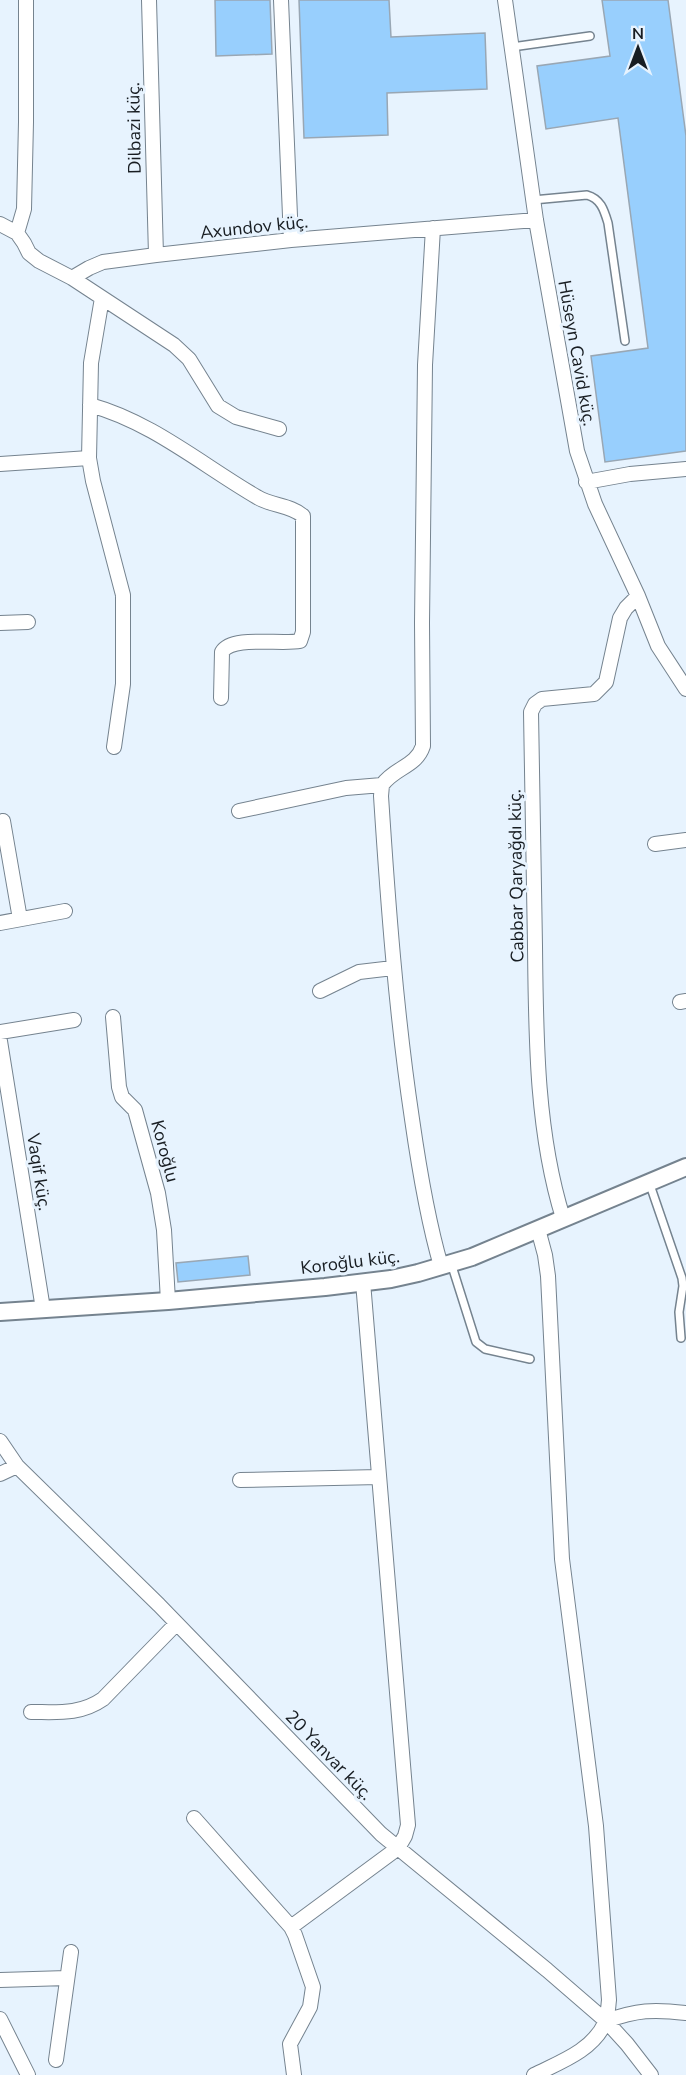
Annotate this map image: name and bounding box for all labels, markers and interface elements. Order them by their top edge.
north arrow [608,18,668,78]
text: N [632,23,644,45]
street label: Dilbazi küç. [121,82,147,174]
street label: Axundov küç. [199,209,309,245]
street label: Hüseyn Cavid küç. [552,278,602,428]
street label: Cabbar Qaryağdı küç. [502,789,530,963]
street label: Koroğlu [145,1117,185,1185]
street label: Vaqif küç. [21,1131,57,1212]
street label: Koroğlu küç. [299,1244,401,1280]
street label: 20 Yanvar küç. [280,1705,378,1805]

